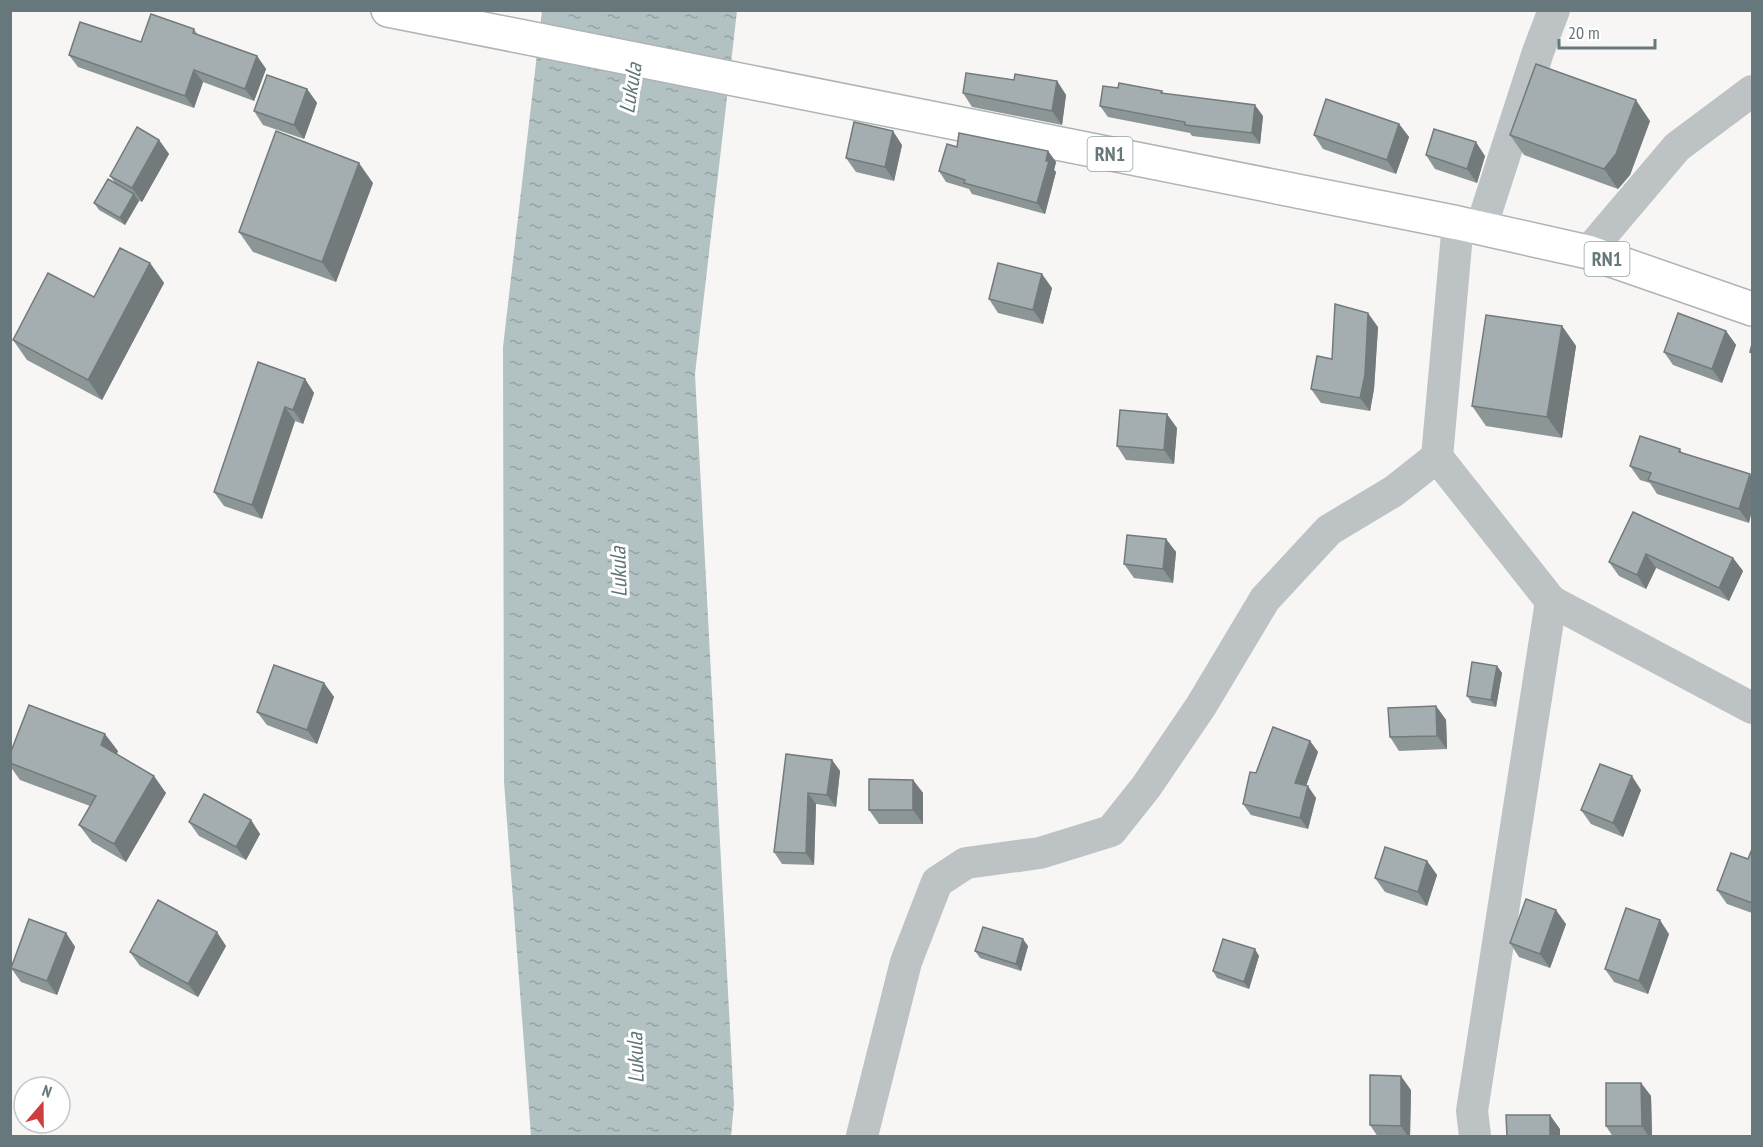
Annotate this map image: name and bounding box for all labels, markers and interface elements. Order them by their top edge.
scale bar [1559,12,1655,50]
text: 20 m [1568,21,1600,44]
water label: Lukula [612,60,648,115]
road number: RN1 [1088,137,1132,171]
road number: RN1 [1584,242,1630,276]
water label: Lukula [603,545,633,598]
water label: Lukula [620,1031,650,1084]
north arrow [12,1075,72,1135]
text: N [40,1080,55,1102]

